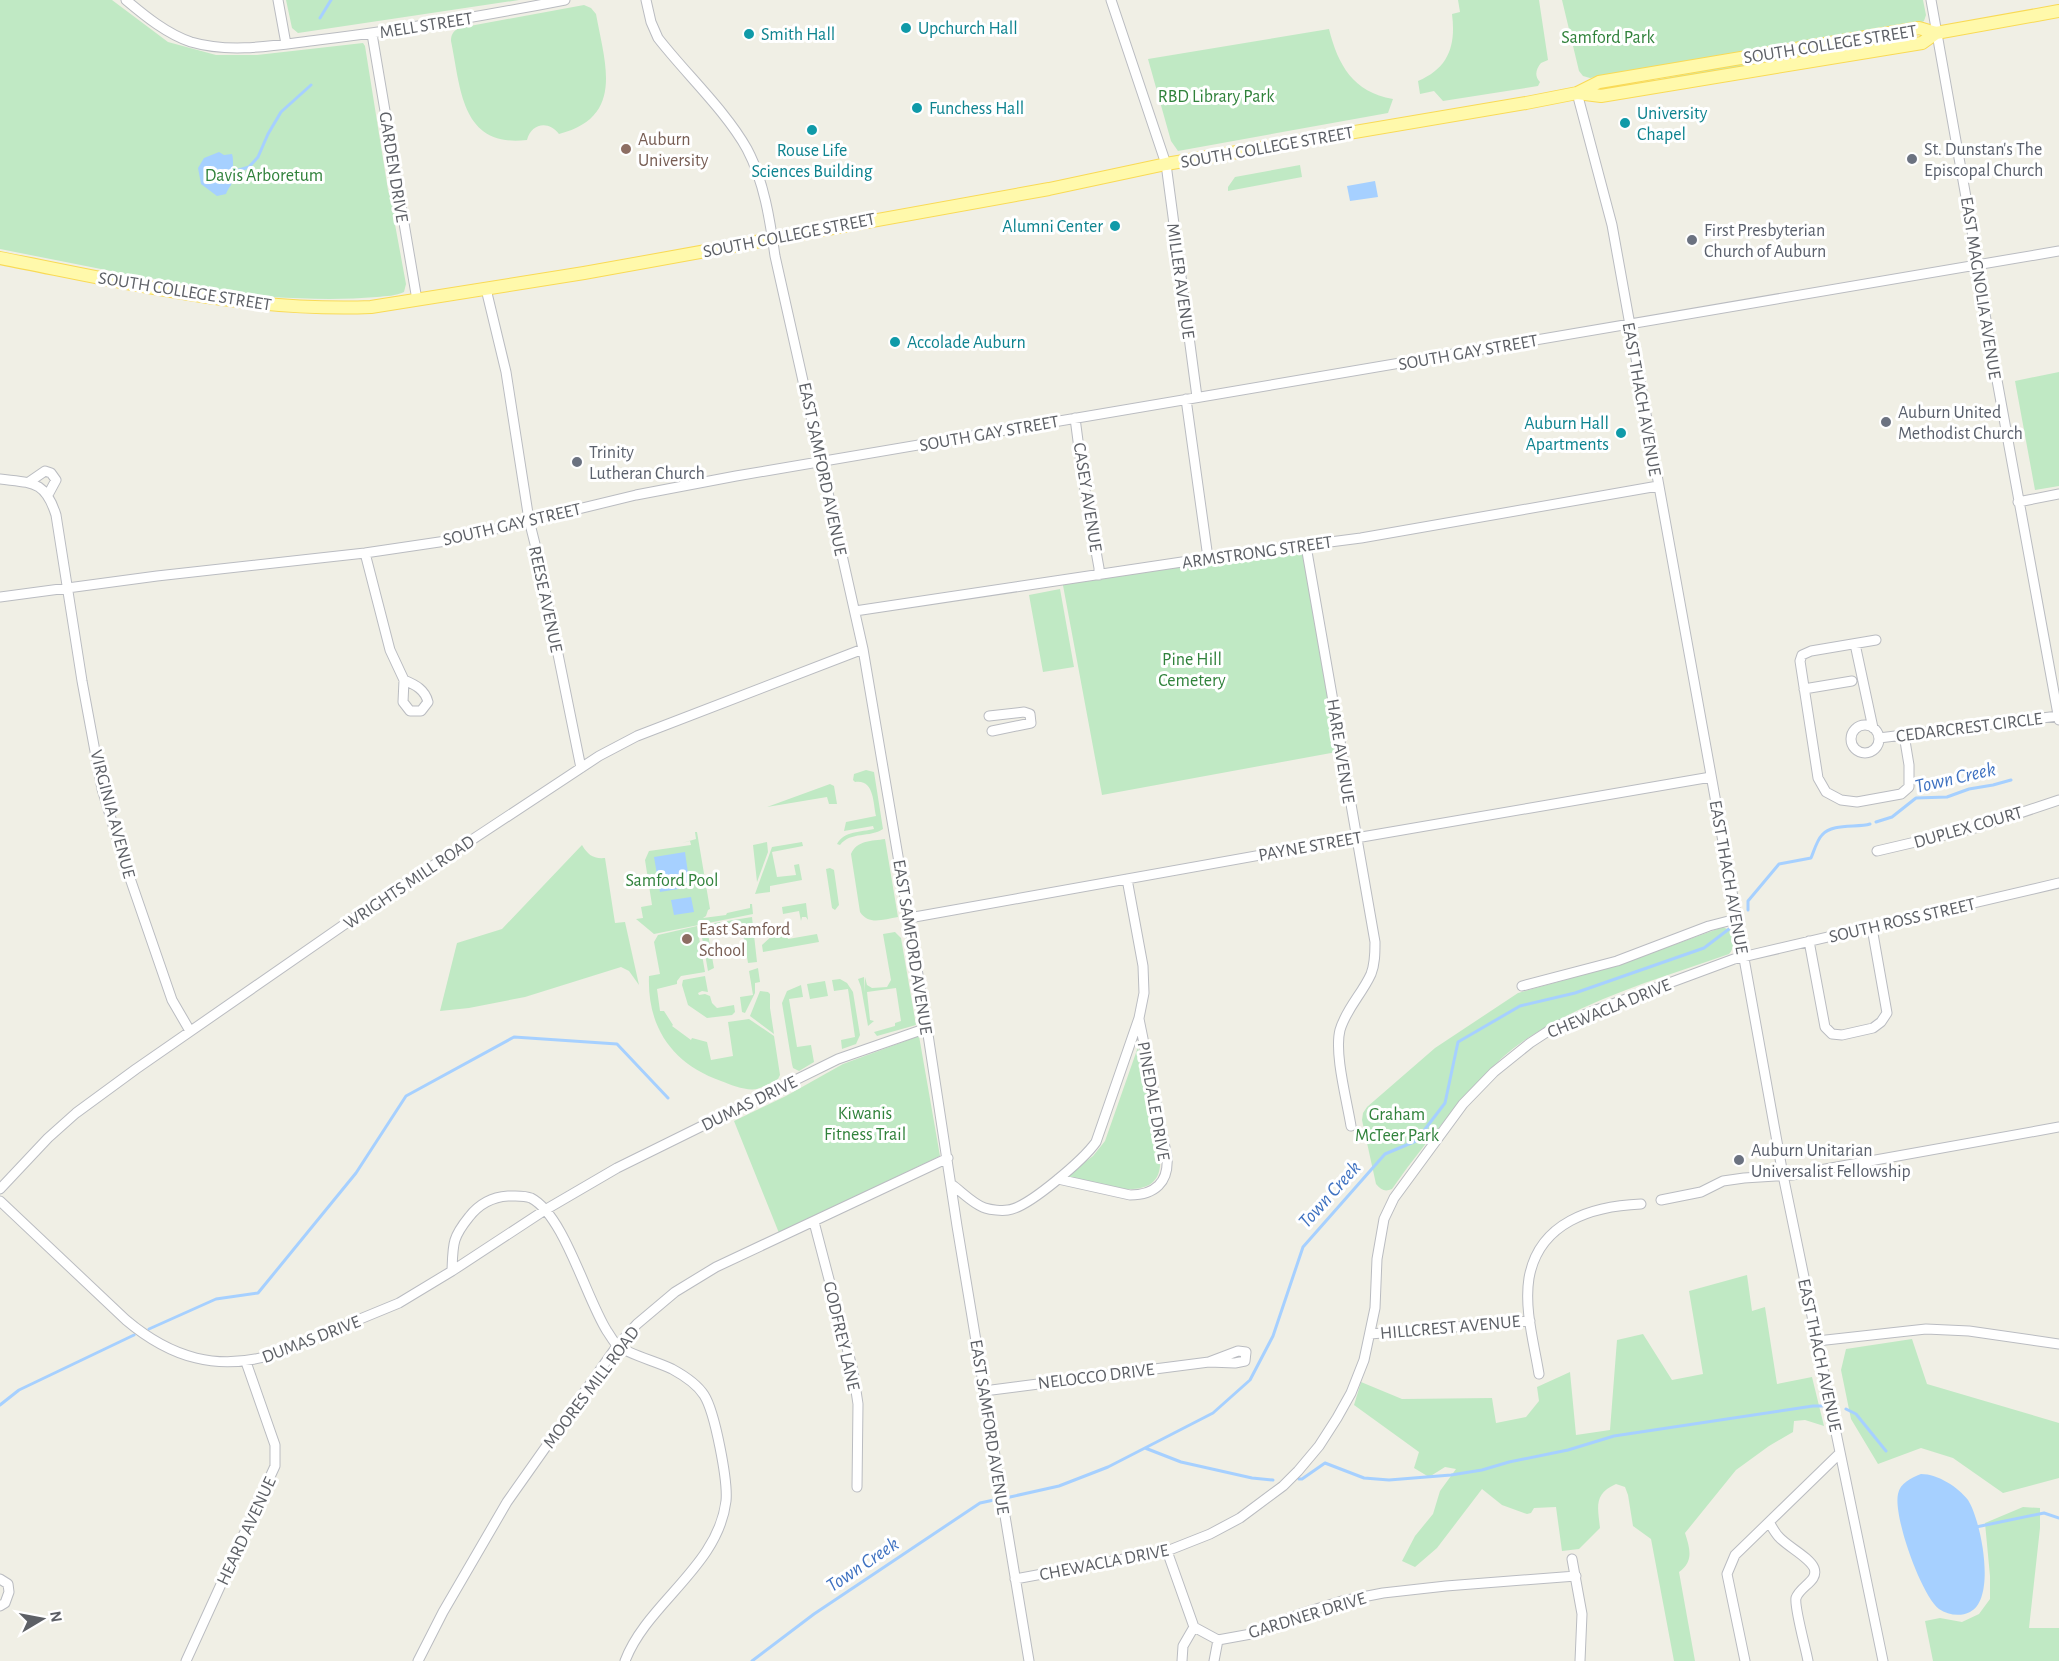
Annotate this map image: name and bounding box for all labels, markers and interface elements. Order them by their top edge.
street label: MELL STREET [378,10,474,42]
place label: Upchurch Hall [918,20,1018,38]
marker: Upchurch Hall [899,21,913,35]
street label: SOUTH COLLEGE STREET [1742,22,1918,68]
place label: Smith Hall [761,26,835,44]
marker: Smith Hall [742,27,756,41]
park label: Samford Park [1561,29,1656,47]
park label: RBD Library Park [1158,88,1275,106]
place label: Funchess Hall [929,100,1024,118]
marker: Funchess Hall [910,101,924,115]
place label: University Chapel [1637,105,1708,144]
street label: GARDEN DRIVE [375,111,411,224]
marker: University Chapel [1618,116,1632,130]
marker: Rouse Life Sciences Building [805,123,819,137]
street label: SOUTH COLLEGE STREET [1179,124,1355,172]
place label: Auburn University [638,131,709,170]
place label: St. Dunstan's The Episcopal Church [1924,141,2043,180]
marker: Auburn University [619,142,633,156]
place label: Rouse Life Sciences Building [751,142,873,181]
marker: St. Dunstan's The Episcopal Church [1905,152,1919,166]
park label: Davis Arboretum [205,167,323,185]
street label: EAST MAGNOLIA AVENUE [1957,196,2003,381]
street label: SOUTH COLLEGE STREET [702,210,877,262]
place label: Alumni Center [1002,218,1103,236]
marker: Alumni Center [1108,219,1122,233]
street label: MILLER AVENUE [1163,222,1197,340]
place label: First Presbyterian Church of Auburn [1704,222,1826,261]
marker: First Presbyterian Church of Auburn [1685,233,1699,247]
street label: SOUTH COLLEGE STREET [97,269,273,315]
street label: EAST THACH AVENUE [1619,321,1663,478]
street label: SOUTH GAY STREET [1397,332,1539,374]
place label: Accolade Auburn [907,334,1026,352]
marker: Accolade Auburn [888,335,902,349]
street label: EAST SAMFORD AVENUE [795,381,849,558]
place label: Auburn United Methodist Church [1898,404,2023,443]
street label: SOUTH GAY STREET [918,413,1060,455]
place label: Auburn Hall Apartments [1524,415,1609,454]
marker: Auburn United Methodist Church [1879,415,1893,429]
marker: Auburn Hall Apartments [1614,426,1628,440]
street label: CASEY AVENUE [1069,441,1105,553]
place label: Trinity Lutheran Church [589,444,705,483]
marker: Trinity Lutheran Church [570,455,584,469]
street label: SOUTH GAY STREET [441,500,583,550]
street label: ARMSTRONG STREET [1181,533,1334,572]
street label: REESE AVENUE [525,544,565,654]
park label: Pine Hill Cemetery [1158,651,1226,690]
street label: HARE AVENUE [1323,698,1357,805]
street label: CEDARCREST CIRCLE [1895,710,2044,746]
street label: VIRGINIA AVENUE [86,748,138,881]
water label: Town Creek [1913,759,1998,797]
street label: EAST THACH AVENUE [1706,799,1750,956]
street label: DUPLEX COURT [1912,804,2025,852]
street label: PAYNE STREET [1257,829,1363,865]
street label: WRIGHTS MILL ROAD [341,832,478,933]
street label: EAST SAMFORD AVENUE [889,858,935,1036]
park label: Samford Pool [625,872,719,890]
street label: SOUTH ROSS STREET [1827,895,1977,947]
place label: East Samford School [699,921,790,960]
marker: East Samford School [680,932,694,946]
street label: CHEWACLA DRIVE [1545,976,1674,1042]
street label: PINEDALE DRIVE [1134,1040,1172,1163]
street label: DUMAS DRIVE [699,1073,800,1135]
park label: Kiwanis Fitness Trail [824,1105,906,1144]
park label: Graham McTeer Park [1355,1106,1440,1145]
place label: Auburn Unitarian Universalist Fellowship [1751,1142,1911,1181]
marker: Auburn Unitarian Universalist Fellowship [1732,1153,1746,1167]
water label: Town Creek [1295,1157,1365,1232]
street label: EAST THACH AVENUE [1794,1277,1844,1434]
street label: GODFREY LANE [820,1280,862,1393]
street label: DUMAS DRIVE [260,1313,363,1367]
street label: HILLCREST AVENUE [1379,1313,1521,1343]
street label: MOORES MILL ROAD [540,1323,643,1452]
street label: EAST SAMFORD AVENUE [966,1338,1012,1516]
street label: NELOCCO DRIVE [1037,1361,1156,1393]
street label: HEARD AVENUE [214,1474,280,1588]
water label: Town Creek [823,1534,902,1596]
street label: CHEWACLA DRIVE [1038,1542,1171,1584]
north arrow [12,1589,72,1649]
street label: GARDNER DRIVE [1246,1589,1368,1642]
text: N [47,1610,65,1623]

